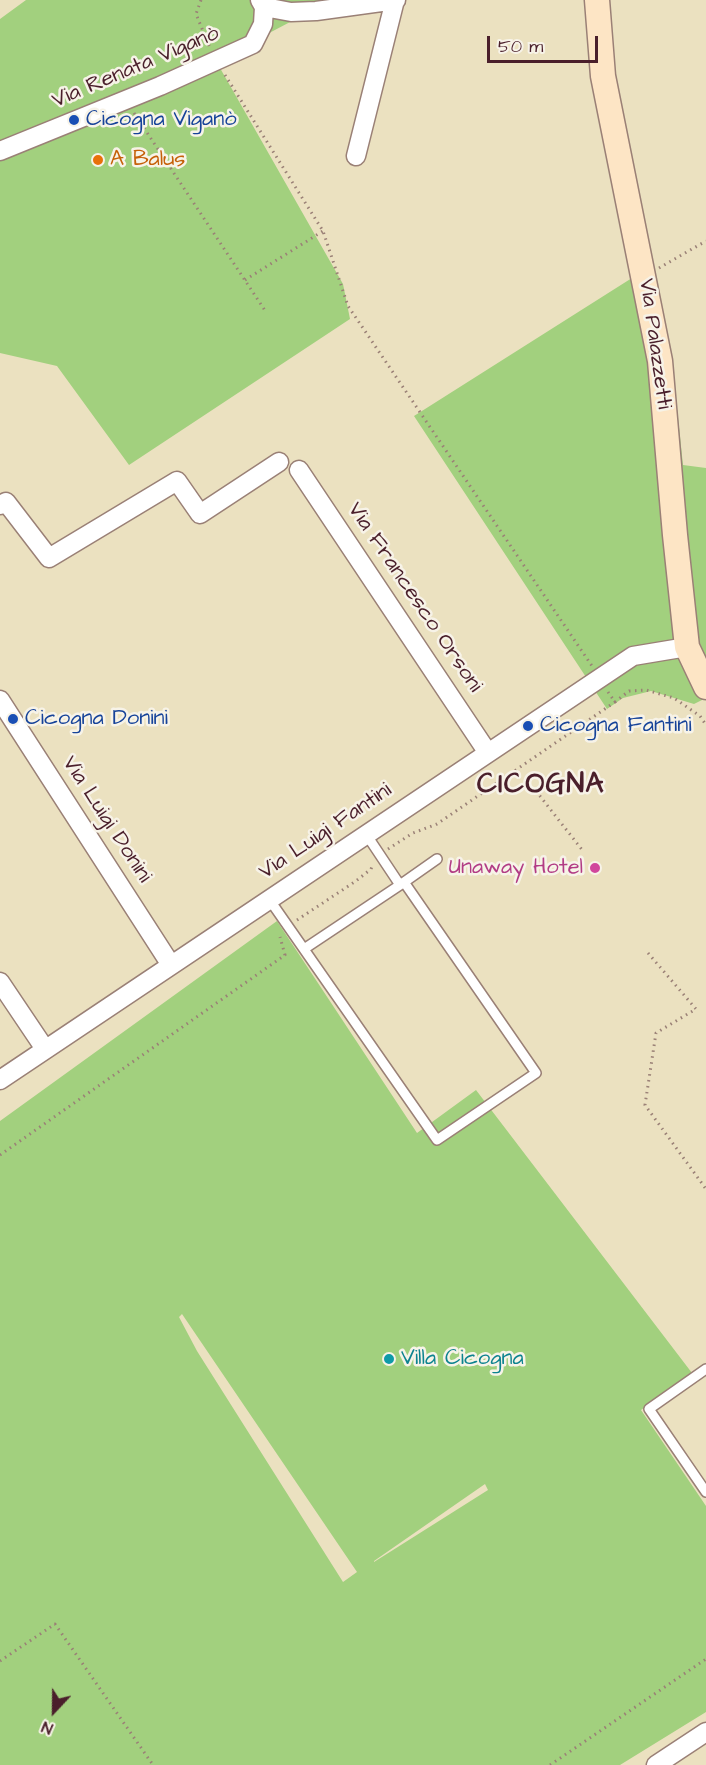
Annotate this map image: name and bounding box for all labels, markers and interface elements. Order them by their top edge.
street label: Via Renata Viganò [49,21,223,115]
scale bar [490,24,601,62]
text: 50 m [498,34,543,59]
place label: Cicogna Viganò [86,107,237,133]
marker: Cicogna Viganò [67,113,81,127]
place label: A Balus [110,147,185,173]
marker: A Balus [91,153,105,167]
street label: Via Palazzetti [632,277,676,411]
street label: Via Francesco Orsoni [341,498,487,698]
place label: Cicogna Donini [25,706,168,732]
marker: Cicogna Donini [6,712,20,726]
place label: Cicogna Fantini [540,713,692,739]
marker: Cicogna Fantini [521,719,535,733]
street label: Via Luigi Donini [55,752,157,888]
district label: CICOGNA [477,769,605,803]
street label: Via Luigi Fantini [255,778,397,886]
place label: Unaway Hotel [449,855,583,881]
marker: Unaway Hotel [588,861,602,875]
place label: Villa Cicogna [401,1346,524,1372]
marker: Villa Cicogna [382,1352,396,1366]
north arrow [24,1681,84,1741]
text: N [38,1716,56,1740]

